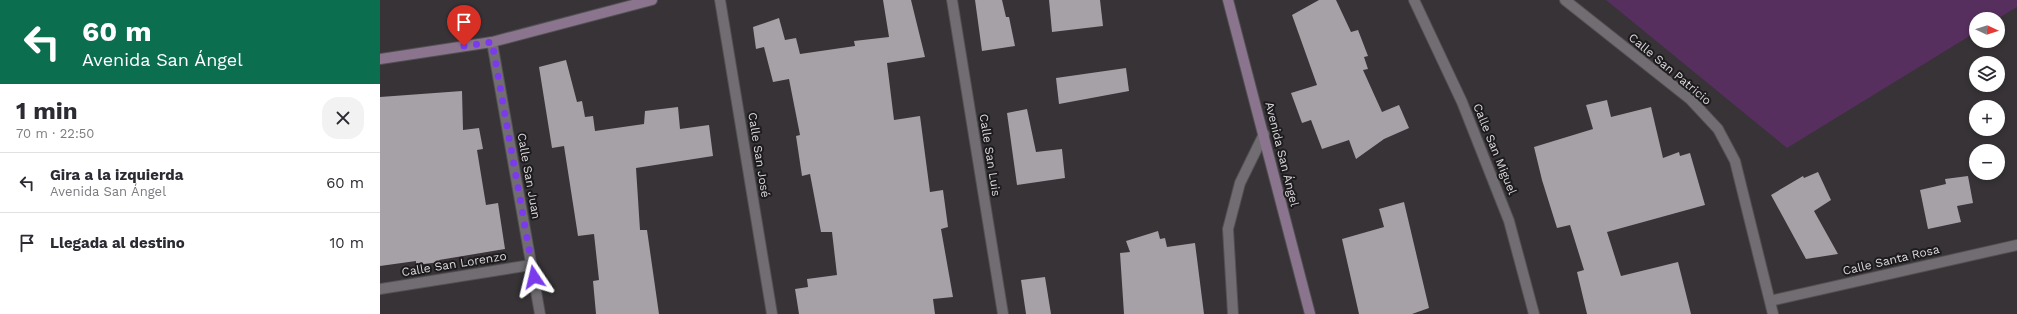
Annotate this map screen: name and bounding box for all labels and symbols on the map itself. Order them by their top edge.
pin [447,5,481,46]
north arrow [1969,12,2005,48]
street label: Calle San Patricio [1626,30,1714,108]
street label: Avenida San Ángel [1262,100,1302,208]
street label: Calle San Miguel [1470,101,1520,197]
street label: Calle San José [745,111,773,199]
street label: Calle San Luis [977,113,1003,197]
street label: Calle San Juan [515,132,543,220]
street label: Calle Santa Rosa [1841,242,1941,278]
street label: Calle San Lorenzo [401,249,507,279]
position arrow [513,256,555,298]

